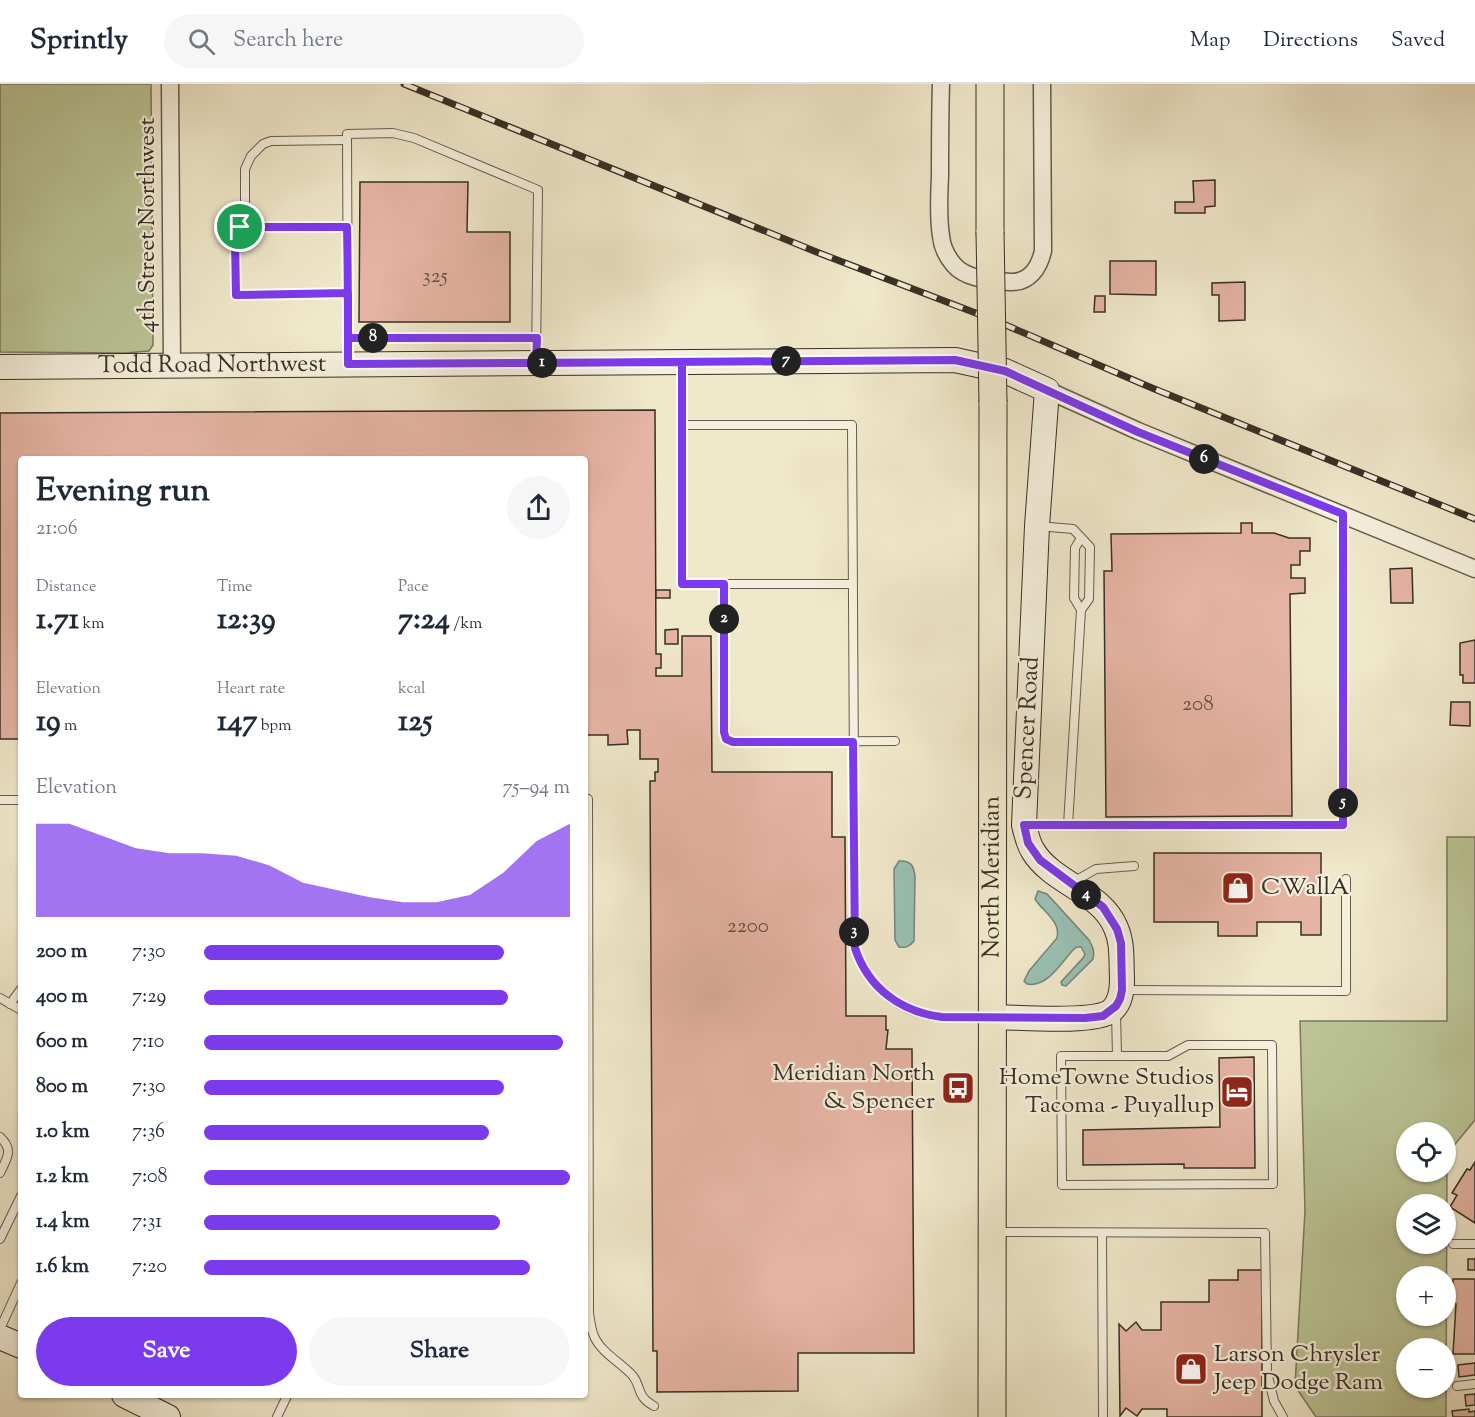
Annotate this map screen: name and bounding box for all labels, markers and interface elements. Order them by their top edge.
search box [164,14,584,68]
text: Sprintly [30,21,128,61]
icon: search [185,25,218,58]
text: Search here [233,25,343,57]
text: Map [1190,26,1230,56]
text: Directions [1263,26,1358,56]
text: Saved [1391,26,1445,56]
street label: 4th Street Northwest [131,117,165,333]
pin [214,201,265,252]
icon: arrive [223,210,256,243]
house number: 325 [422,262,448,292]
pin: 8 [358,323,388,353]
text: 8 [369,326,377,349]
pin: 7 [771,346,801,376]
street label: Todd Road Northwest [98,348,326,383]
pin: 1 [527,348,557,378]
text: 7 [782,349,790,372]
text: 1 [539,351,545,374]
pin: 6 [1189,444,1219,474]
text: 6 [1200,447,1208,470]
text: Evening run [36,468,210,516]
button: share [507,476,570,539]
text: 21:06 [36,515,78,544]
text: Distance [36,576,96,599]
text: Time [217,576,253,599]
text: Pace [398,576,429,599]
text: 1.71 [36,599,79,642]
text: 12:39 [217,599,275,642]
text: 7:24 [398,599,450,642]
pin: 2 [709,604,739,634]
text: 2 [720,607,728,630]
text: km [79,613,104,636]
text: /km [450,613,482,636]
street label: Spencer Road [1007,655,1049,800]
text: Elevation [36,678,101,701]
text: Heart rate [217,678,285,701]
text: kcal [398,678,426,701]
house number: 208 [1182,690,1214,720]
text: 19 [36,701,60,744]
text: 147 [217,701,257,744]
text: 125 [398,701,433,744]
text: m [60,715,77,738]
text: bpm [257,715,291,738]
text: Elevation [36,774,117,803]
text: 75–94 m [503,774,570,803]
pin: 5 [1328,788,1358,818]
text: 5 [1340,791,1346,814]
street label: North Meridian [975,796,1010,958]
shop icon: CWallA [1220,870,1256,906]
place label: CWallA [1261,871,1350,905]
pin: 4 [1071,880,1101,910]
text: 4 [1082,883,1090,906]
house number: 2200 [727,912,769,942]
pin: 3 [839,917,869,947]
text: 3 [851,920,857,943]
text: 200 m [36,938,87,967]
text: 7:30 [132,938,166,967]
text: 400 m [36,983,88,1012]
text: 7:29 [132,983,166,1012]
text: 600 m [36,1028,88,1057]
text: 7:10 [132,1028,164,1057]
place label: Meridian North & Spencer [772,1057,935,1119]
place label: HomeTowne Studios Tacoma - Puyallup [999,1061,1214,1123]
bus stop icon: Meridian North & Spencer [940,1070,976,1106]
text: 800 m [36,1073,88,1102]
text: 7:30 [132,1073,166,1102]
hotel icon: HomeTowne Studios Tacoma - Puyallup [1219,1074,1255,1110]
text: 1.0 km [36,1118,90,1147]
text: 7:36 [132,1118,165,1147]
map controls [1396,1122,1456,1398]
button: locate [1396,1122,1456,1182]
text: 1.2 km [36,1163,89,1192]
text: 7:08 [132,1163,168,1192]
button: layers [1396,1194,1456,1254]
text: 1.4 km [36,1208,90,1237]
text: 7:31 [132,1208,162,1237]
text: 1.6 km [36,1253,89,1282]
text: 7:20 [132,1253,167,1282]
button: + [1396,1266,1456,1326]
button: Save [36,1317,297,1386]
button: Share [309,1317,570,1386]
place label: Larson Chrysler Jeep Dodge Ram [1212,1338,1383,1400]
button: − [1396,1338,1456,1398]
shop icon: Larson Chrysler Jeep Dodge Ram [1173,1351,1209,1387]

